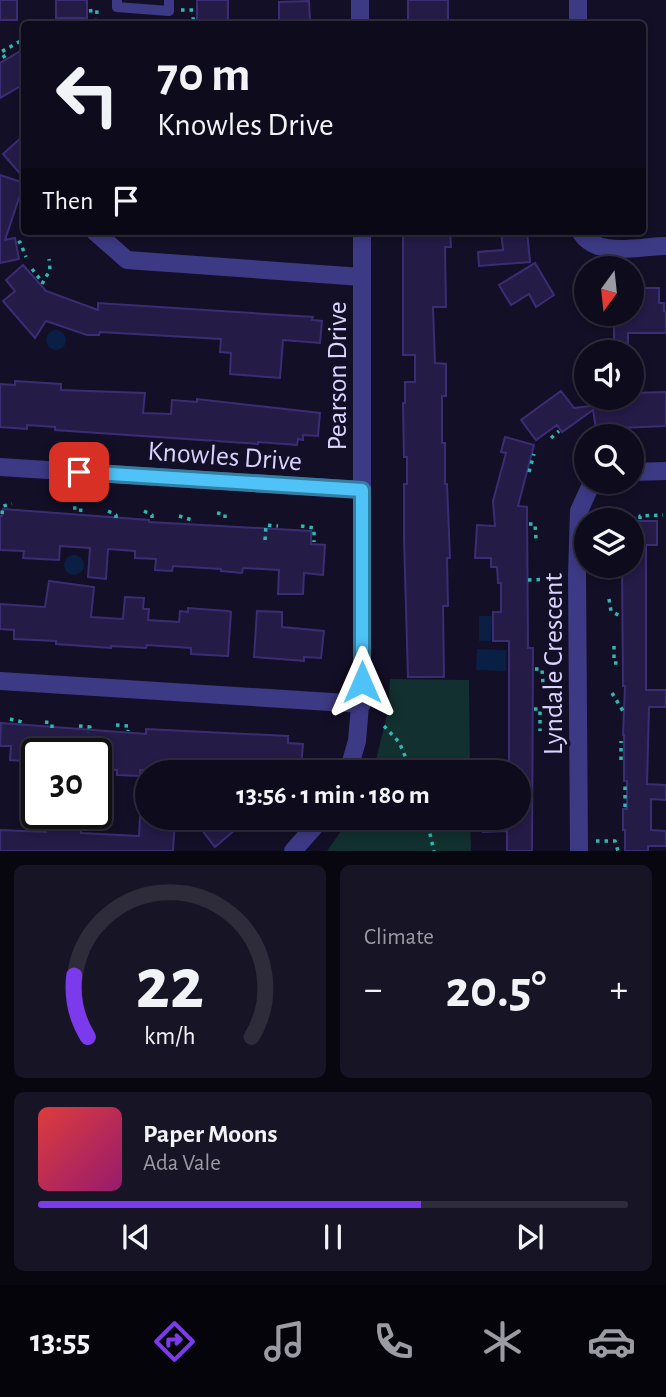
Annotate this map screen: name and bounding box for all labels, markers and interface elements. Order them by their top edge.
icon: left [42,49,133,140]
text: 70 m [157,51,251,100]
text: Knowles Drive [157,109,334,141]
icon: arrive [107,182,145,220]
text: Then [42,188,93,214]
north arrow [574,256,644,326]
map controls [574,256,644,578]
street label: Pearson Drive [324,301,352,451]
button: sound [574,340,644,410]
button: search [574,424,644,494]
street label: Knowles Drive [147,438,303,476]
pin [49,442,109,502]
icon: arrive [60,453,98,491]
button: layers [574,508,644,578]
street label: Lyndale Crescent [540,573,568,755]
position arrow [325,645,399,719]
speed limit sign: 30 [21,738,112,829]
text: 13:56 · 1 min · 180 m [236,782,430,808]
text: Climate [364,926,434,949]
text: 22 [136,950,204,1023]
text: 20.5° [445,964,547,1016]
text: − [364,971,382,1009]
text: + [610,971,628,1009]
text: km/h [144,1024,196,1049]
text: Paper Moons [143,1121,278,1147]
text: Ada Vale [143,1152,221,1175]
icon: previous [117,1218,155,1256]
icon: pause [314,1218,352,1256]
icon: next [511,1218,549,1256]
icon: directions [150,1317,199,1366]
icon: music [260,1317,309,1366]
icon: phone [369,1317,418,1366]
icon: climate [478,1317,527,1366]
icon: car [587,1317,636,1366]
text: 13:55 [30,1325,90,1357]

